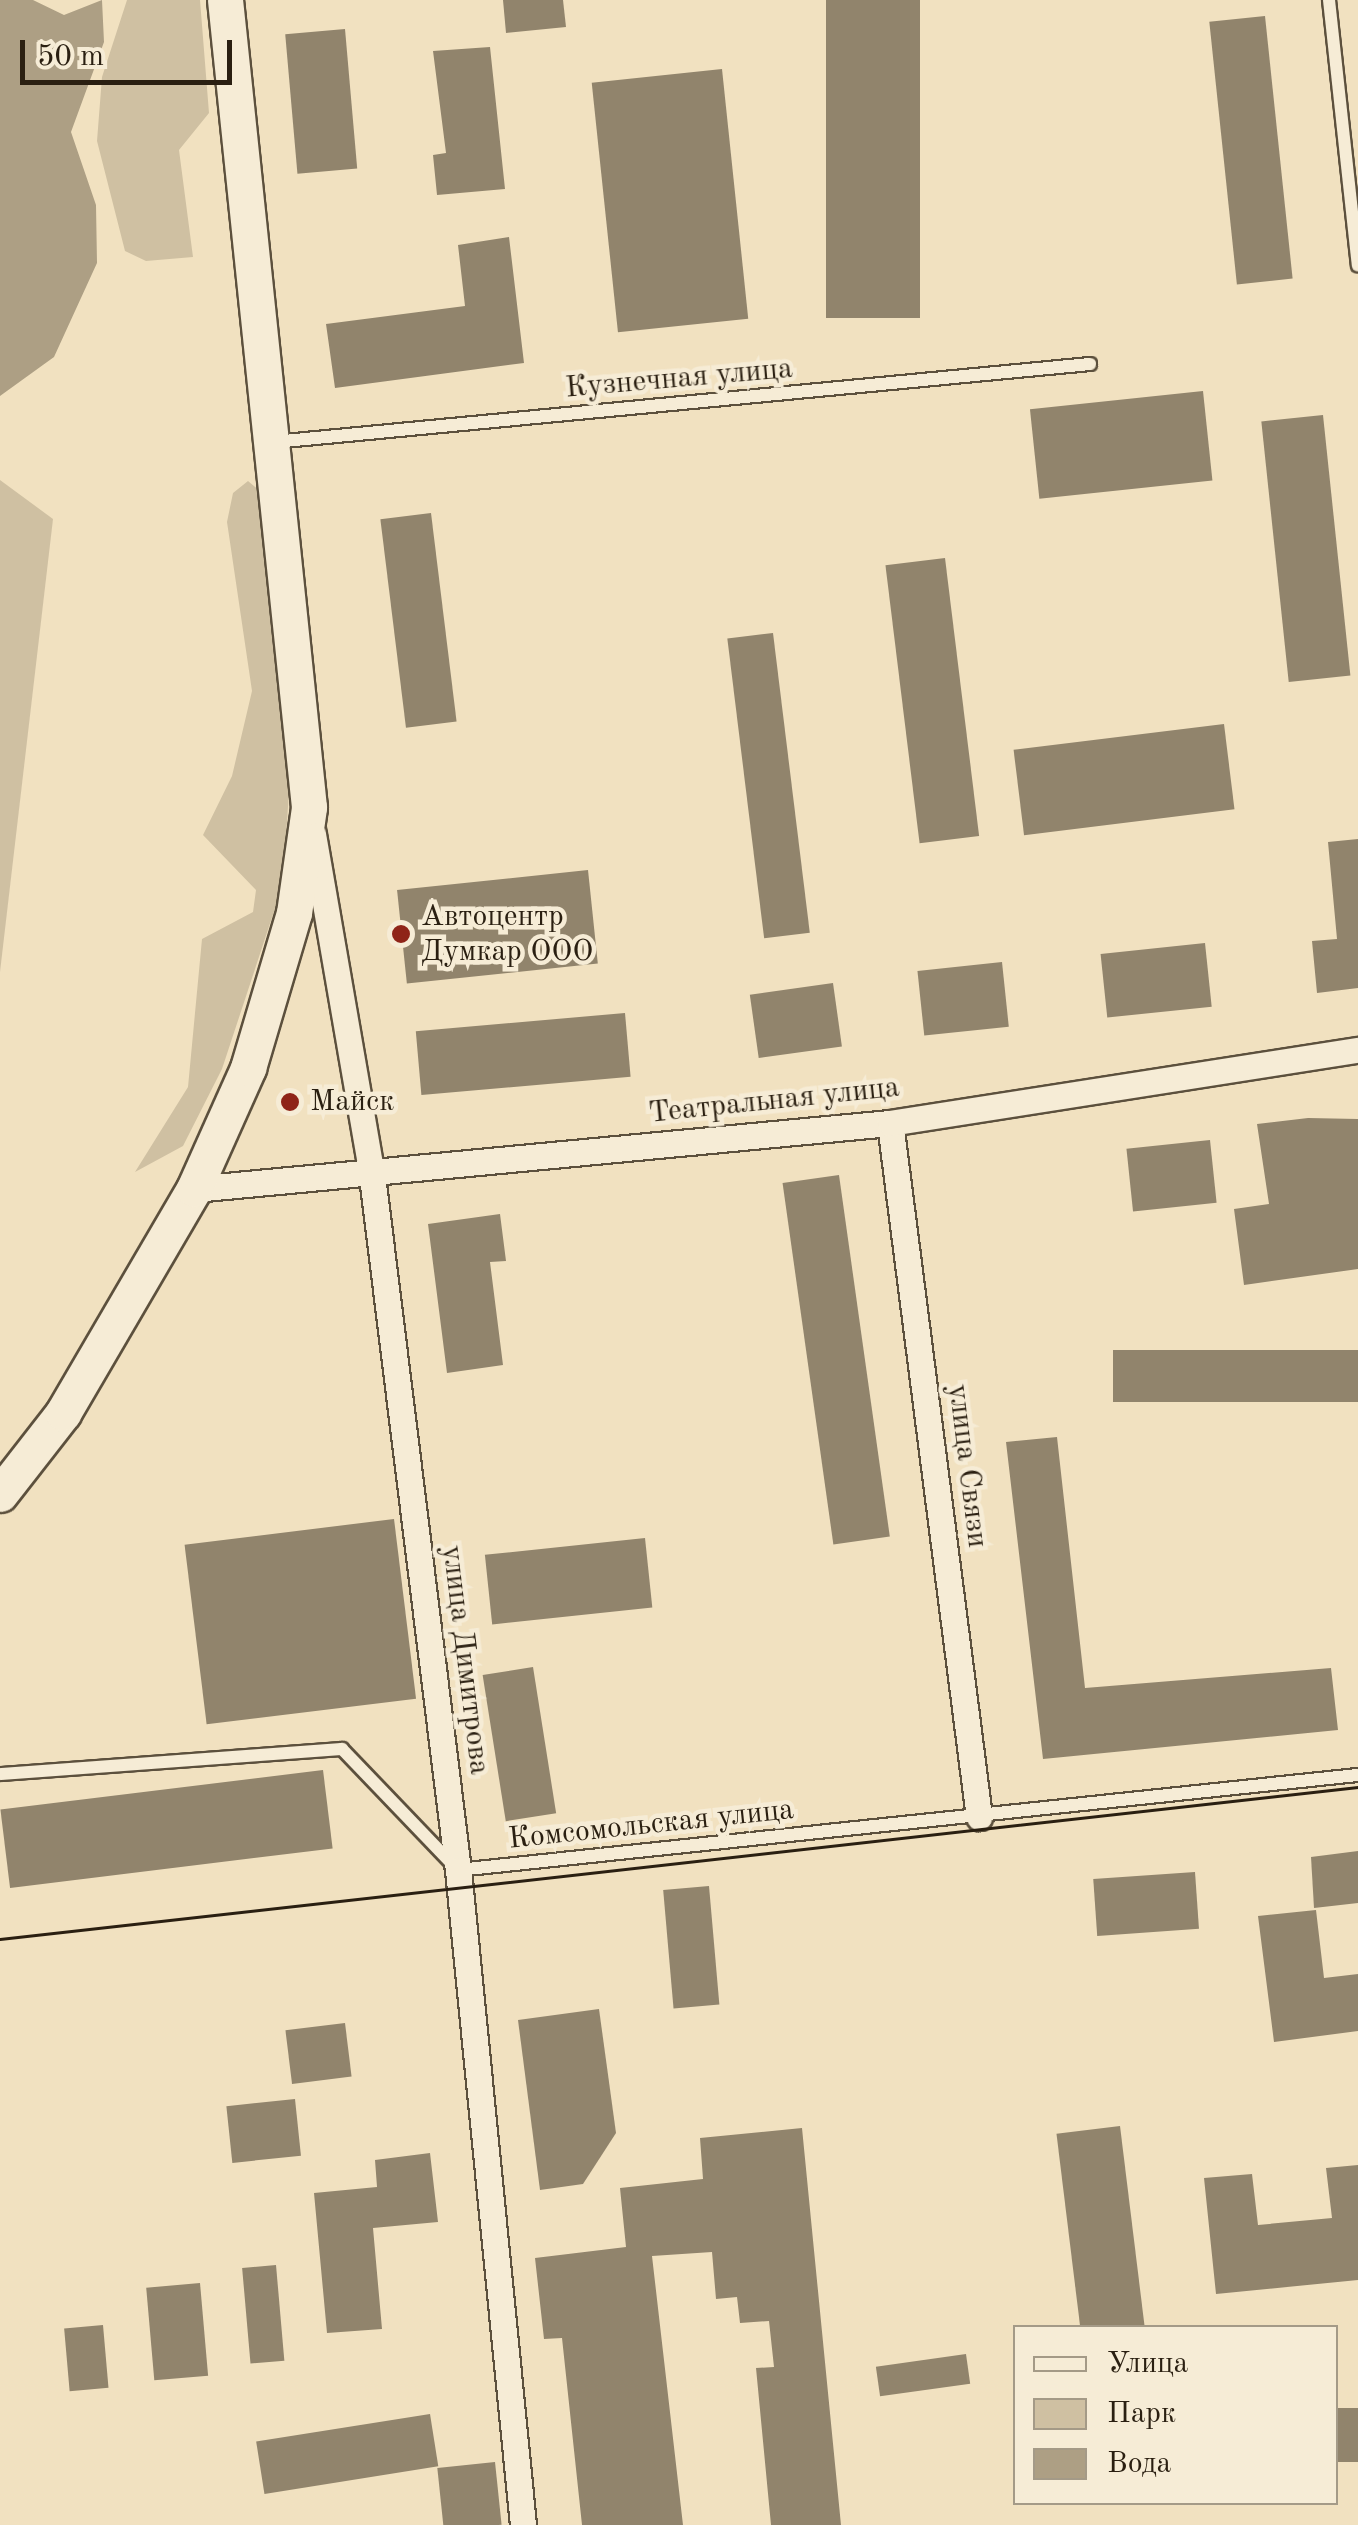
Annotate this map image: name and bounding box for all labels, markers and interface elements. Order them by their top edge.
scale bar [25,20,238,82]
text: 50 m [37,42,104,72]
street label: Кузнечная улица [564,351,794,407]
place label: Автоцентр Думкар ООО [421,899,593,970]
marker: Автоцентр Думкар ООО [390,923,412,945]
street label: Театральная улица [647,1070,901,1132]
place label: Майск [310,1084,394,1120]
marker: Майск [279,1091,301,1113]
street label: улица Связи [939,1382,995,1550]
street label: улица Димитрова [433,1543,497,1777]
street label: Комсомольская улица [506,1792,796,1858]
legend [1013,2325,1338,2505]
text: Улица [1107,2349,1188,2379]
text: Парк [1107,2399,1176,2429]
text: Вода [1107,2449,1171,2479]

